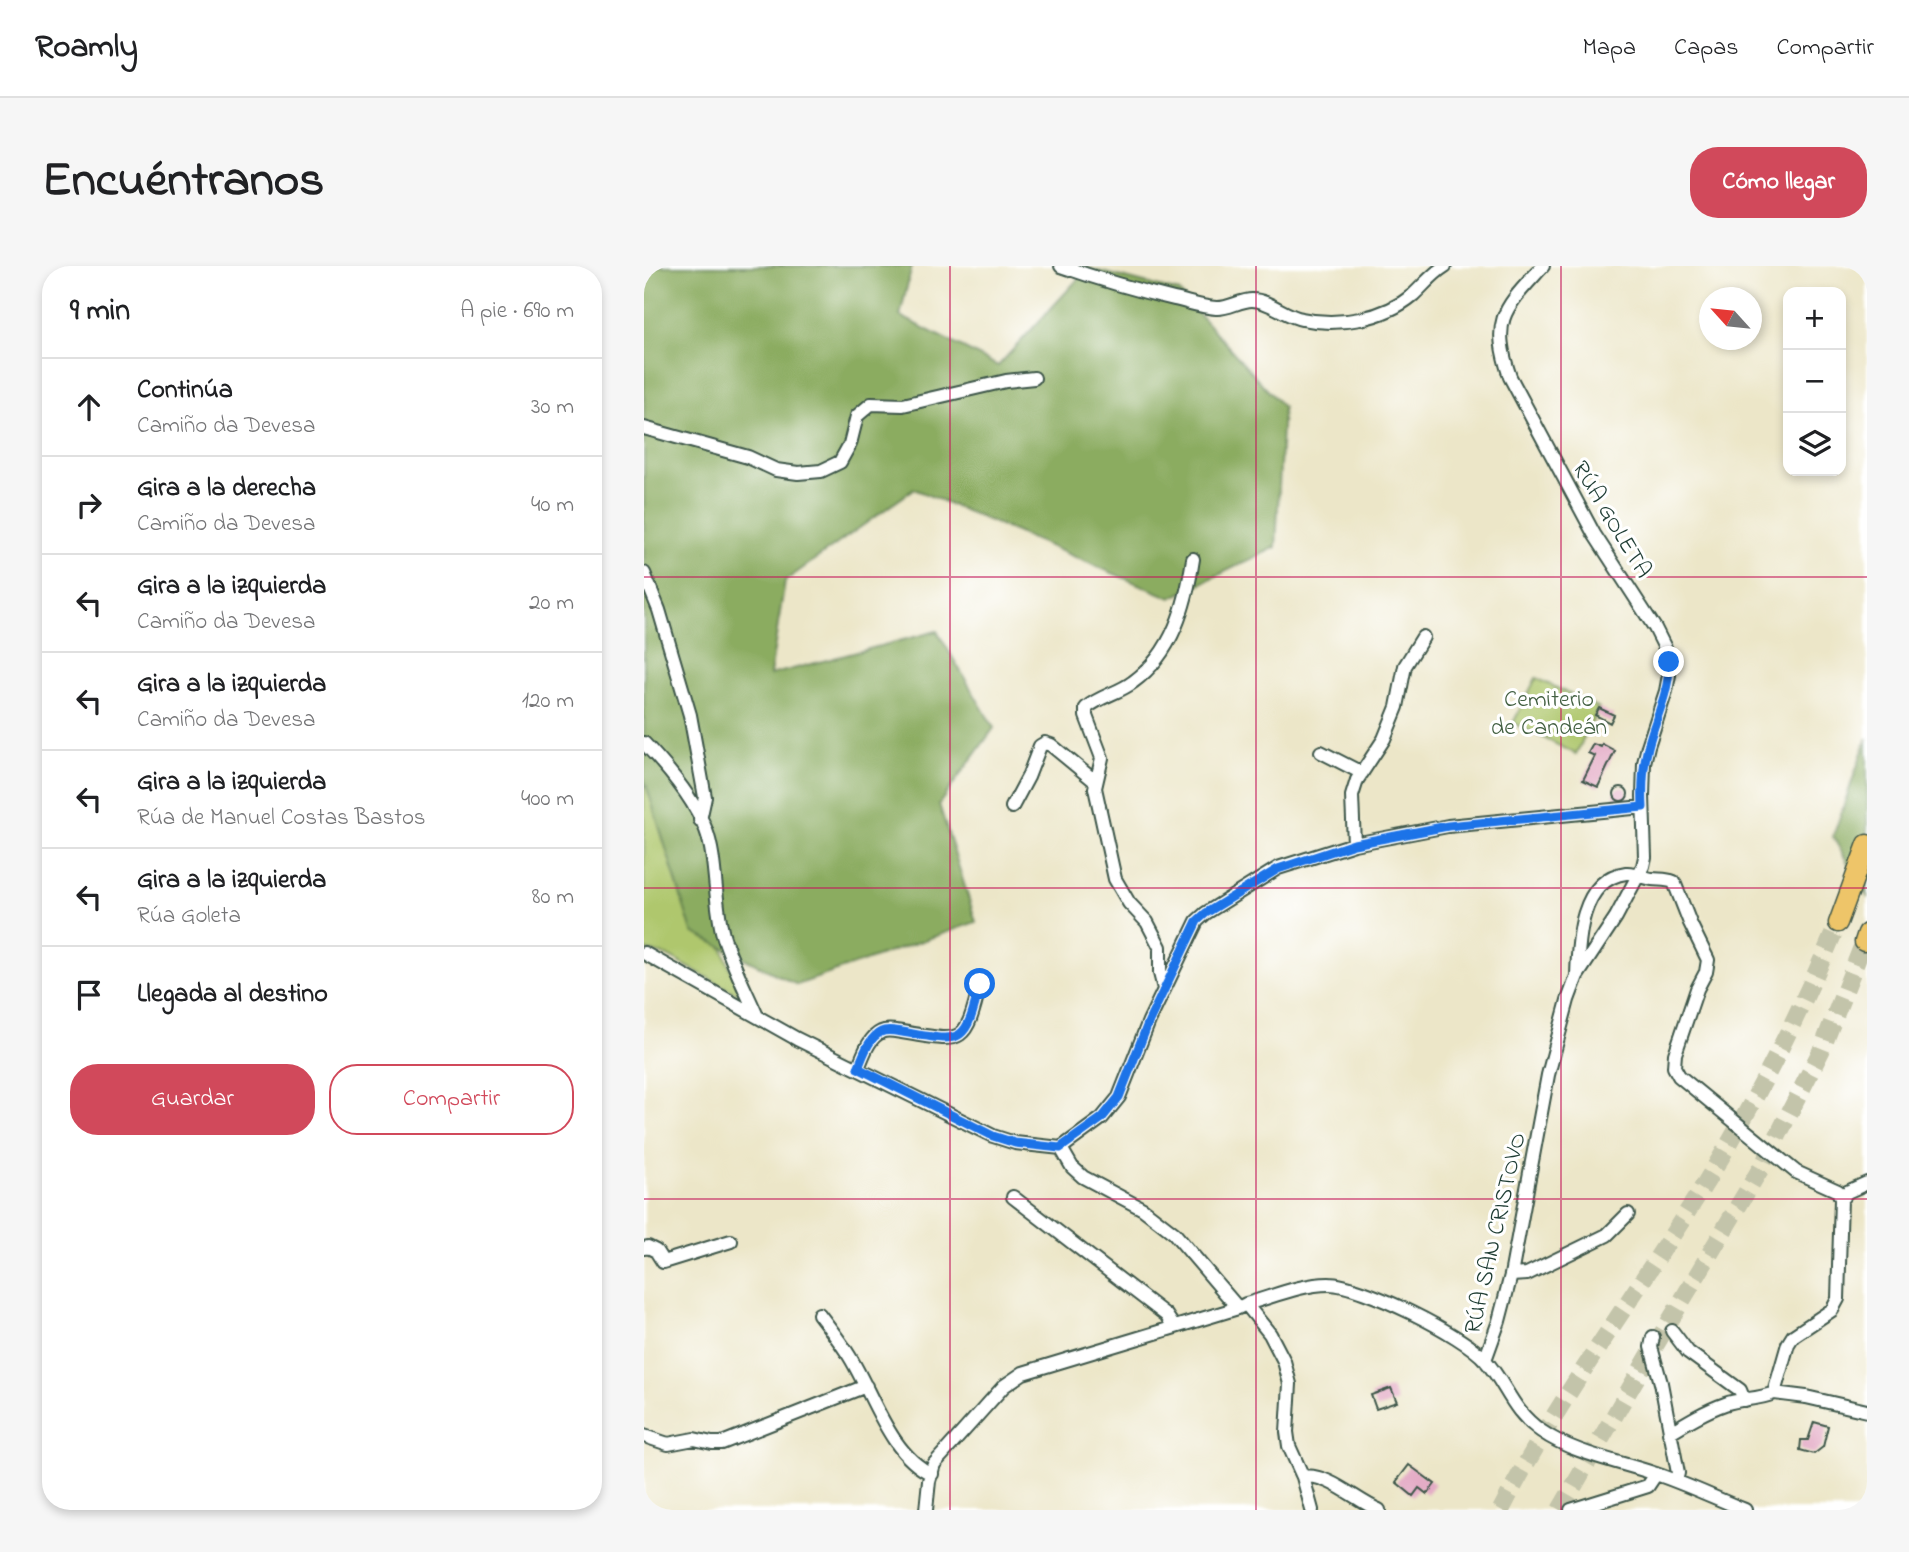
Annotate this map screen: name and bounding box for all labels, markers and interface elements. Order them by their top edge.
text: Roamly [35,24,138,72]
text: Mapa [1583,31,1636,66]
text: Capas [1674,31,1738,66]
text: Compartir [1776,31,1874,66]
text: Encuéntranos [42,146,324,218]
button: Cómo llegar [1690,147,1867,218]
north arrow [1699,287,1762,350]
map controls [1783,287,1846,476]
button: + [1783,287,1846,350]
text: 9 min [70,290,130,334]
text: A pie · 690 m [460,295,574,328]
button: − [1783,350,1846,413]
text: Continúa [137,372,233,410]
icon: ahead [70,388,108,426]
text: 30 m [531,391,574,424]
text: Camiño da Devesa [137,410,315,443]
button: layers [1783,413,1846,476]
street label: RÚA GOLETA [1562,455,1660,586]
text: Gira a la derecha [137,470,316,508]
icon: right [70,486,108,524]
text: 40 m [531,489,574,522]
text: Camiño da Devesa [137,508,315,541]
text: Gira a la izquierda [137,568,326,606]
icon: left [70,584,108,622]
text: 20 m [529,587,574,620]
text: Camiño da Devesa [137,606,315,639]
route end [1653,646,1684,677]
text: Gira a la izquierda [137,666,326,704]
icon: left [70,682,108,720]
park label: Cemiterio de Candeán [1491,683,1607,746]
text: 120 m [522,685,574,718]
text: Camiño da Devesa [137,704,315,737]
text: Gira a la izquierda [137,764,326,802]
icon: left [70,780,108,818]
text: 400 m [521,783,574,816]
text: Rúa de Manuel Costas Bastos [137,802,426,835]
text: Gira a la izquierda [137,862,326,900]
icon: left [70,878,108,916]
text: 80 m [532,881,574,914]
text: Rúa Goleta [137,900,241,933]
route start [964,968,995,999]
icon: arrive [70,976,108,1014]
text: Llegada al destino [137,976,328,1014]
button: Guardar [70,1064,315,1135]
button: Compartir [329,1064,574,1135]
street label: RÚA SAN CRISTOVO [1456,1129,1537,1338]

